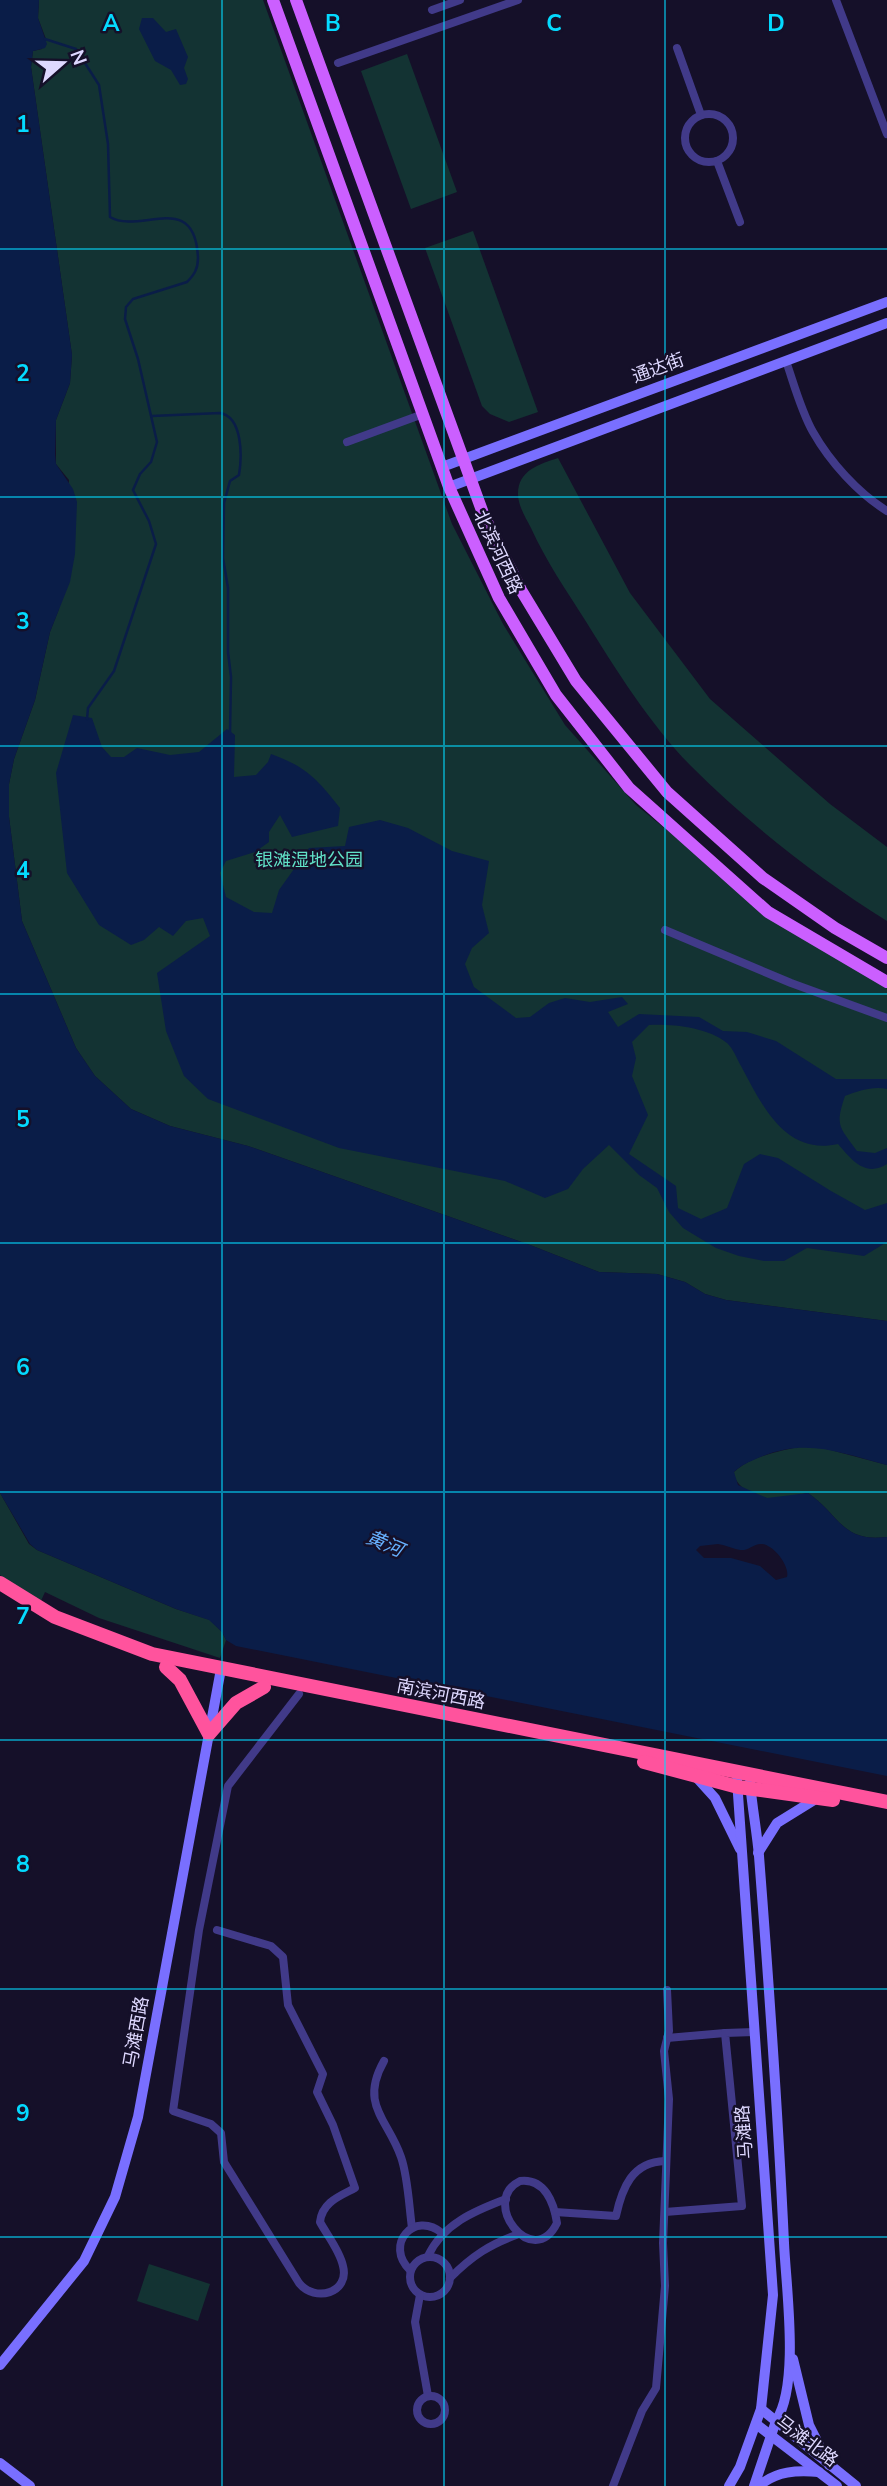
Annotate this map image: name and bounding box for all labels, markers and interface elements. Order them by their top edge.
text: A [102,8,120,39]
text: B [325,8,341,39]
text: C [546,8,562,39]
text: D [767,8,785,39]
north arrow [28,28,98,98]
text: N [63,46,93,69]
text: 1 [16,109,30,140]
street label: 通达街 [629,347,687,389]
text: 2 [16,358,30,389]
street label: 北滨河西路 [468,506,528,598]
text: 3 [16,606,30,637]
park label: 银滩湿地公园 [255,848,363,872]
text: 4 [16,855,30,886]
text: 5 [16,1104,30,1135]
text: 6 [16,1352,30,1383]
water label: 黄河 [362,1525,411,1565]
text: 7 [16,1601,30,1632]
street label: 南滨河西路 [395,1674,487,1714]
text: 8 [16,1849,30,1880]
street label: 马滩西路 [118,1994,154,2070]
text: 9 [16,2098,30,2129]
street label: 马滩路 [730,2104,758,2160]
street label: 马滩北路 [771,2410,843,2472]

